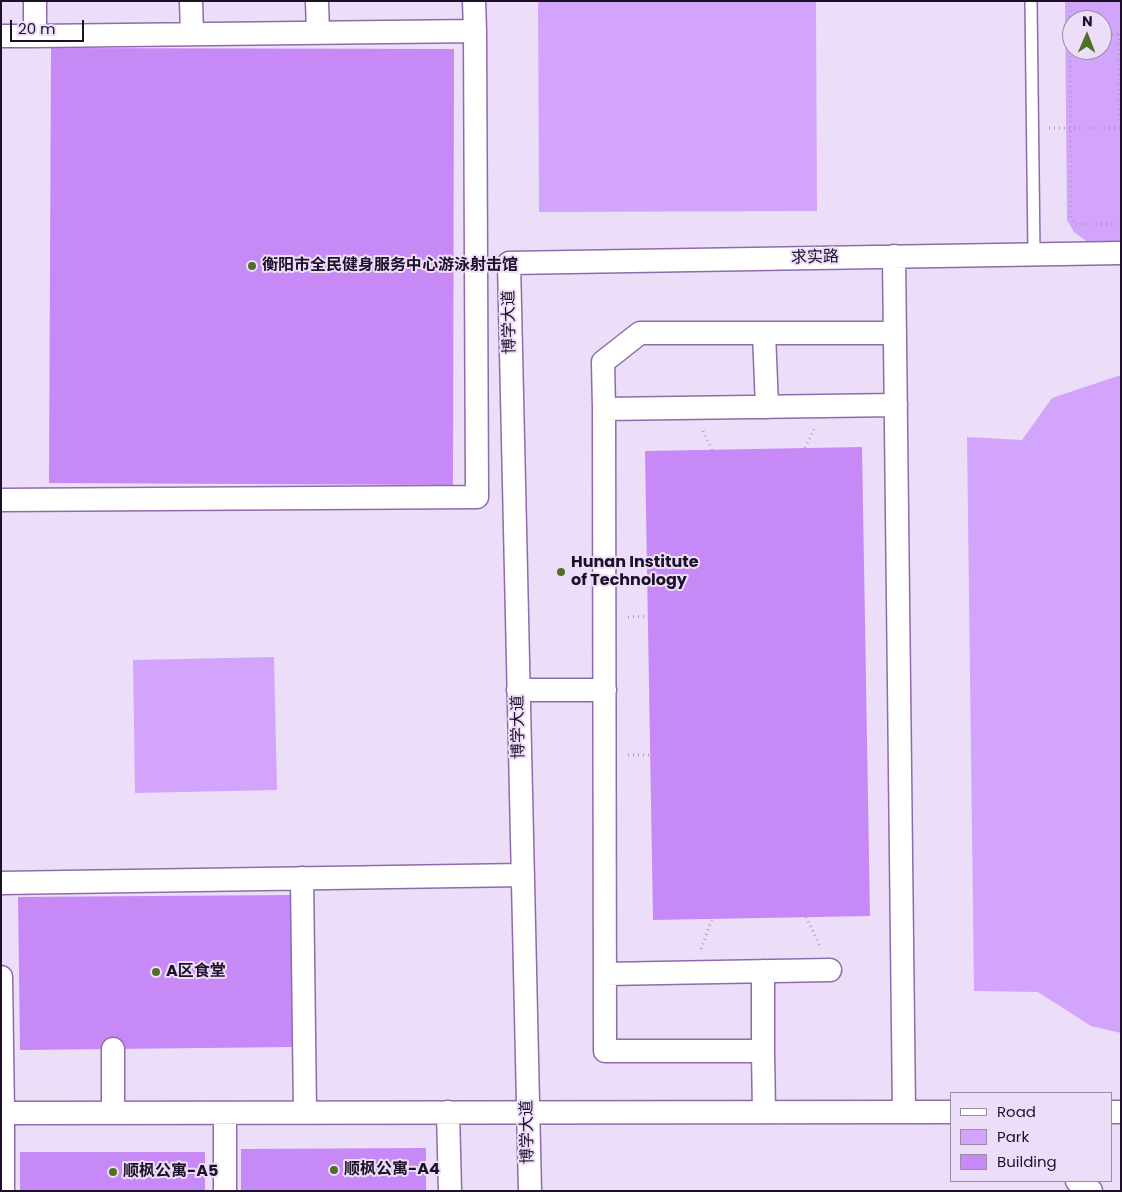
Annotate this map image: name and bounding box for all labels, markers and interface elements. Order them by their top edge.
scale bar [12,10,86,42]
north arrow [1062,10,1112,60]
text: N [1082,11,1093,31]
text: 20 m [18,18,56,39]
street label: 求实路 [791,248,839,268]
place label: 衡阳市全民健身服务中心游泳射击馆 [262,256,518,276]
marker: 衡阳市全民健身服务中心游泳射击馆 [246,260,258,272]
street label: 博学大道 [500,290,520,354]
place label: Hunan Institute of Technology [571,553,699,591]
marker: Hunan Institute of Technology [555,566,567,578]
street label: 博学大道 [509,695,529,759]
place label: A区食堂 [166,962,226,982]
marker: A区食堂 [150,966,162,978]
legend [950,1092,1112,1182]
street label: 博学大道 [518,1100,538,1164]
text: Road [997,1101,1036,1122]
text: Park [997,1126,1029,1147]
text: Building [997,1151,1057,1172]
place label: 顺枫公寓-A4 [344,1160,440,1180]
place label: 顺枫公寓-A5 [123,1162,218,1182]
marker: 顺枫公寓-A4 [328,1164,340,1176]
marker: 顺枫公寓-A5 [107,1166,119,1178]

